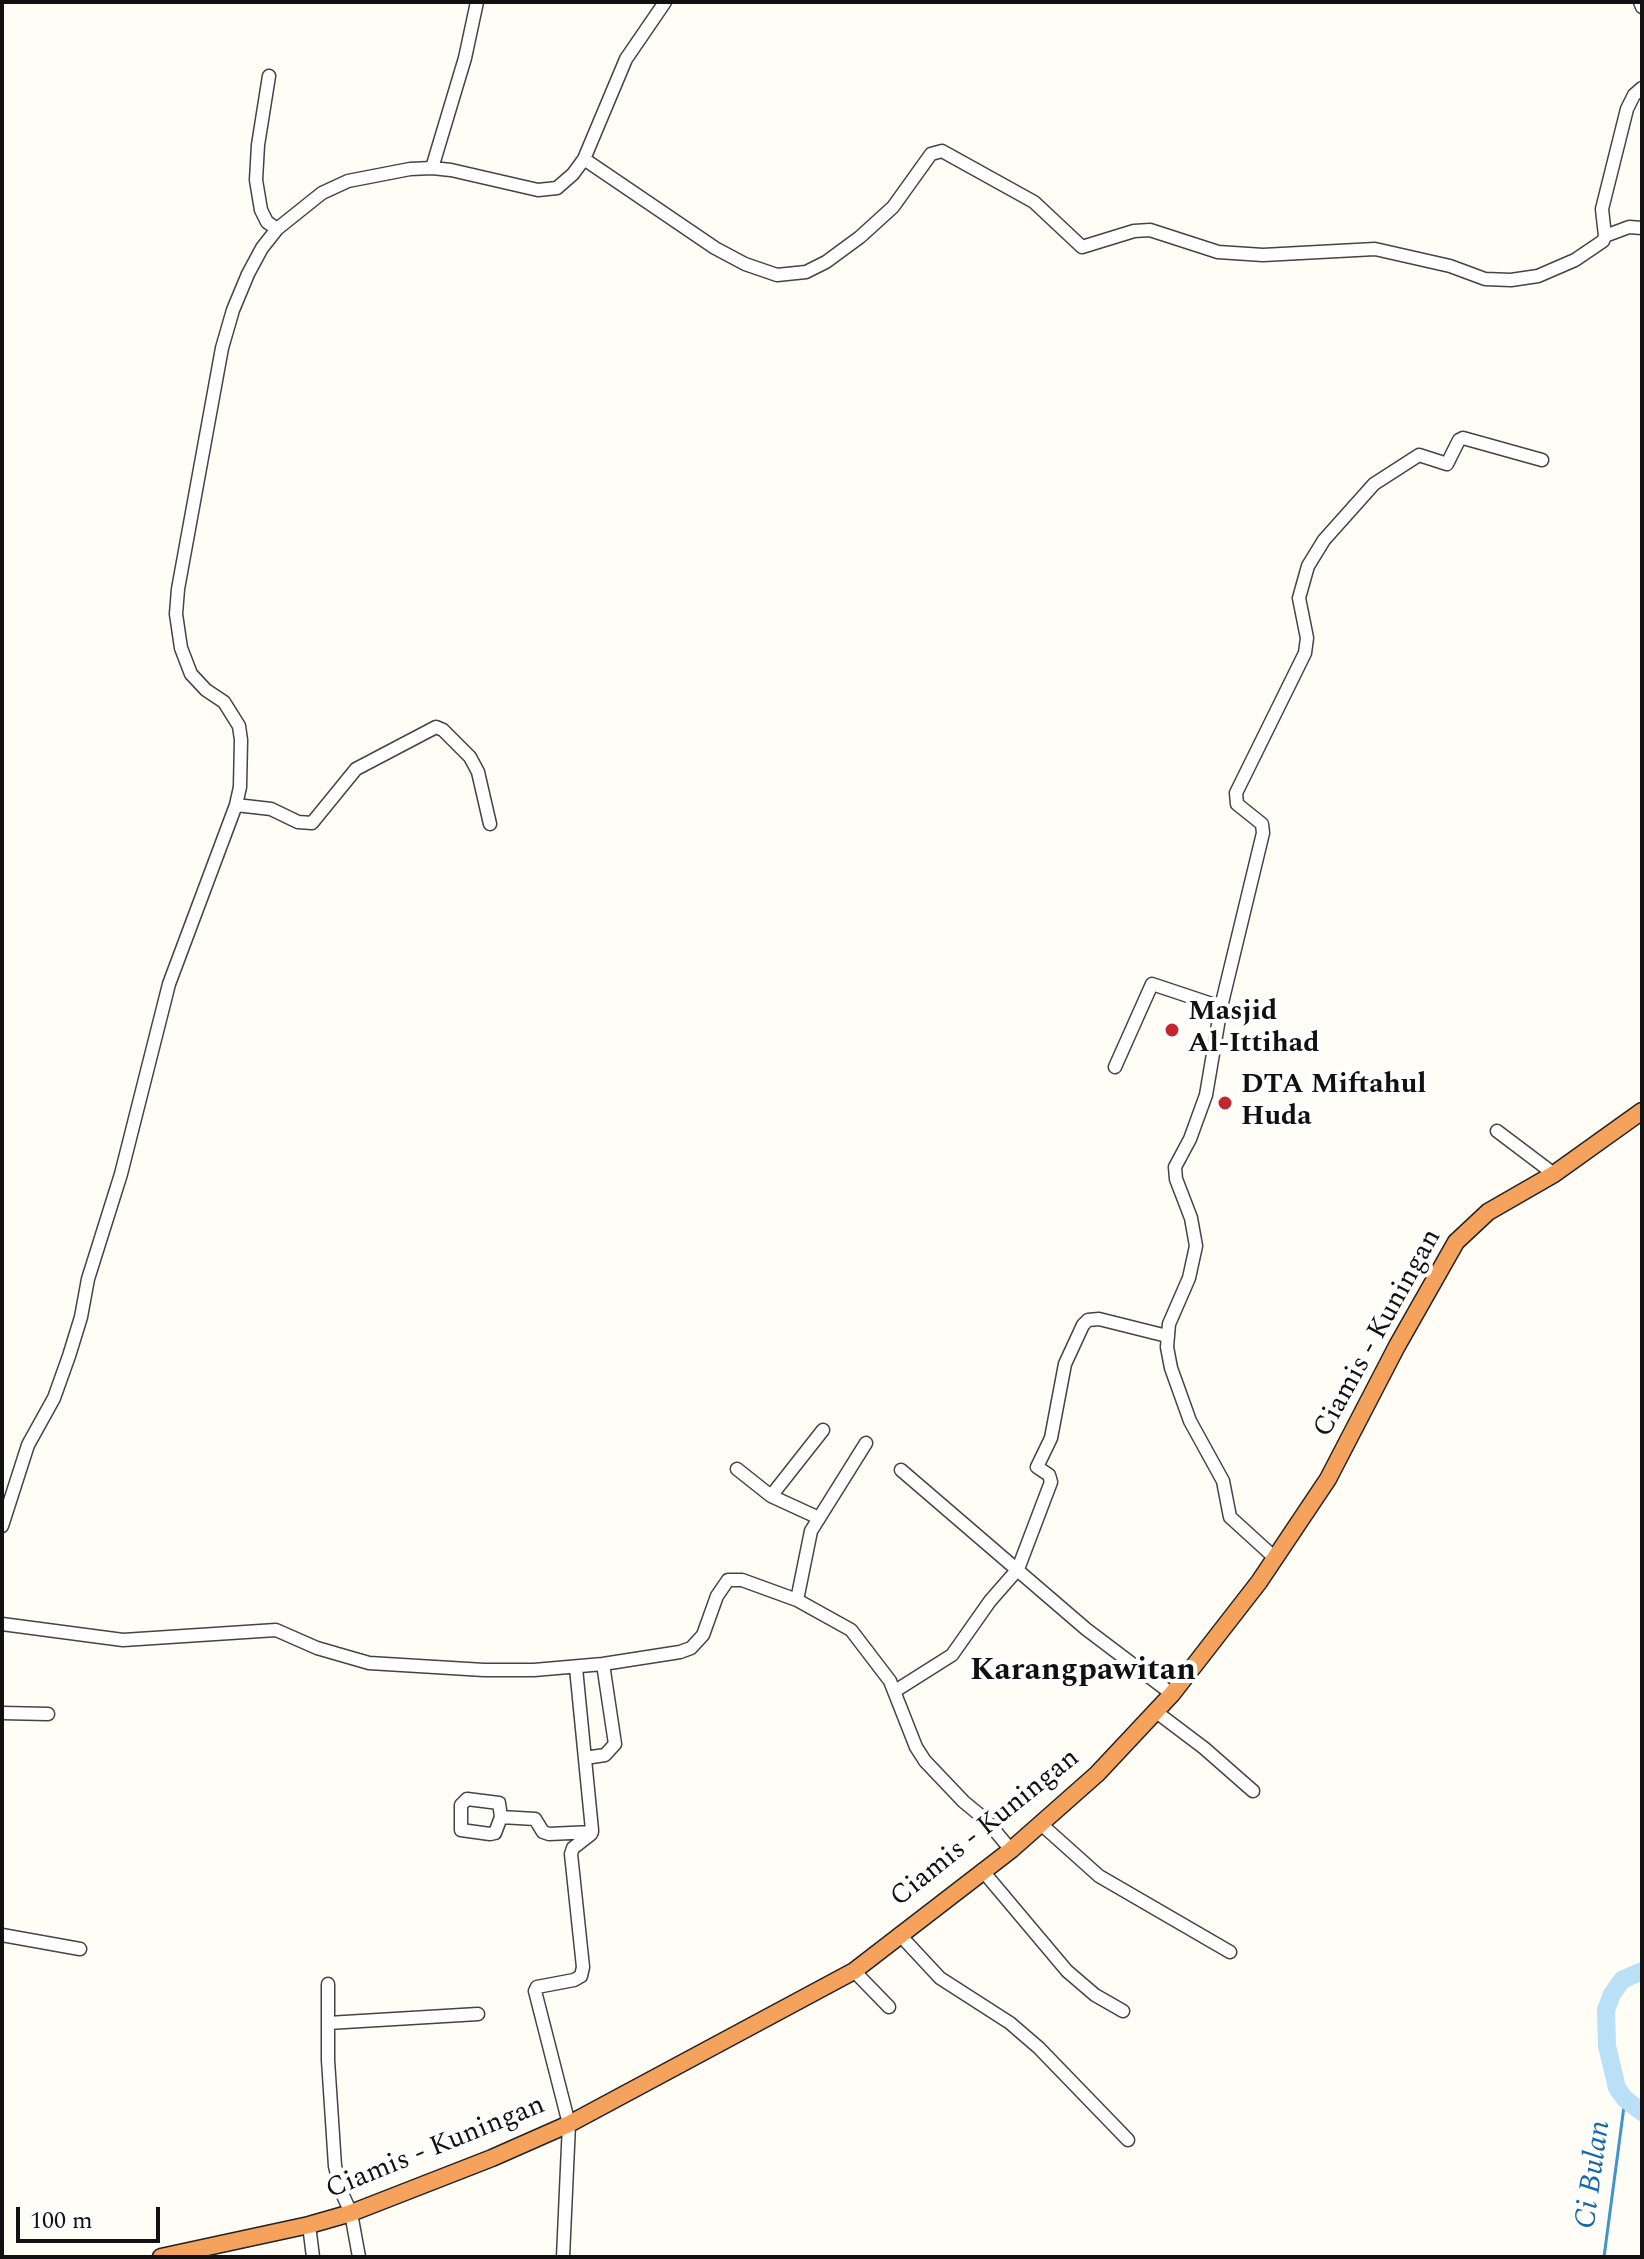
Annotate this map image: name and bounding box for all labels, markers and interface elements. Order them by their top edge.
place label: Masjid Al-Ittihad [1188,997,1320,1063]
marker: Masjid Al-Ittihad [1163,1021,1181,1039]
place label: DTA Miftahul Huda [1241,1070,1426,1136]
marker: DTA Miftahul Huda [1216,1094,1234,1112]
street label: Ciamis - Kuningan [1308,1224,1450,1444]
district label: Karangpawitan [970,1654,1196,1692]
street label: Ciamis - Kuningan [885,1743,1087,1915]
street label: Ciamis - Kuningan [322,2090,550,2208]
water label: Ci Bulan [1570,2118,1620,2232]
scale bar [20,2191,164,2241]
text: 100 m [30,2203,93,2239]

